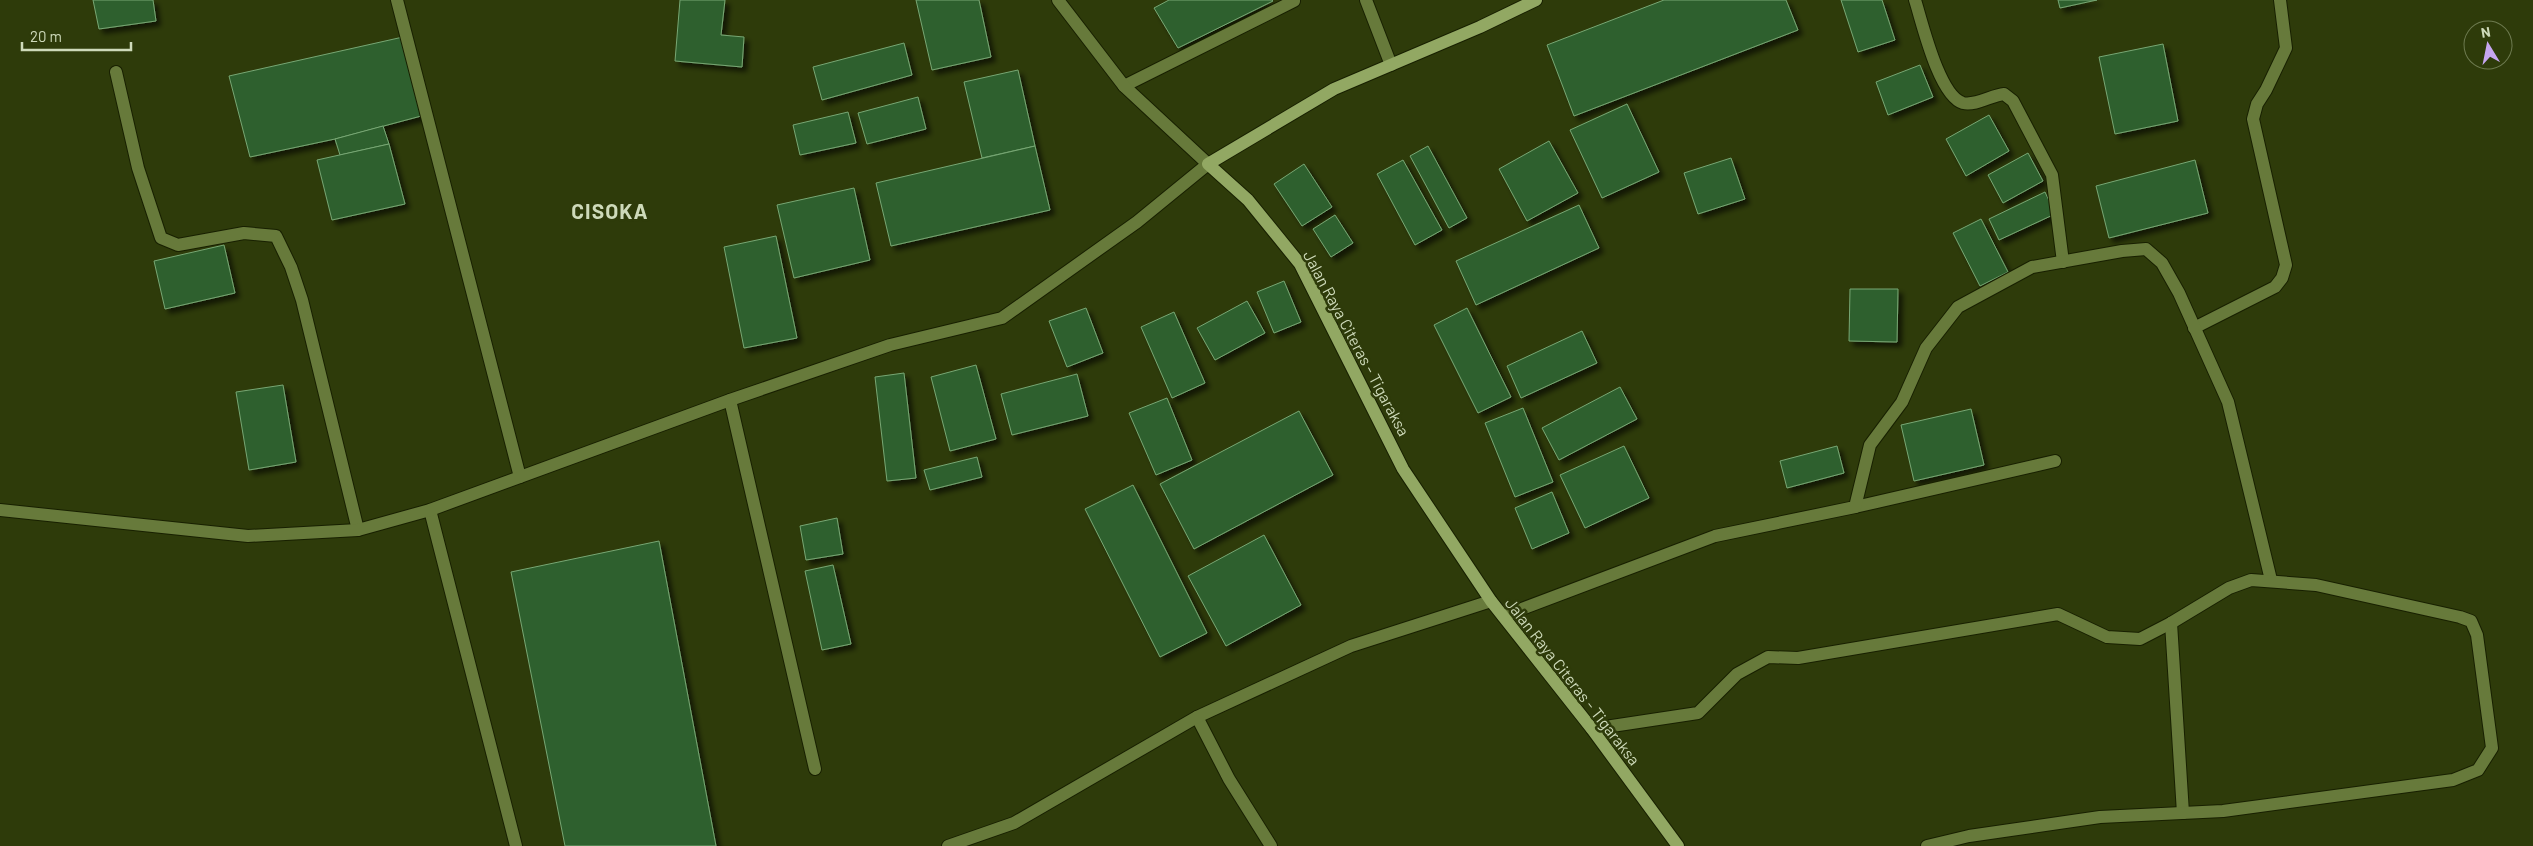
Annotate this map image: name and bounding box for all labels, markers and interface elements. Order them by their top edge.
scale bar [22,20,131,52]
north arrow [2463,20,2513,70]
text: N [2480,23,2492,41]
text: 20 m [30,27,62,45]
district label: CISOKA [571,198,649,223]
street label: Jalan Raya Citeras - Tigaraksa [1300,247,1414,439]
street label: Jalan Raya Citeras - Tigaraksa [1502,593,1644,769]

